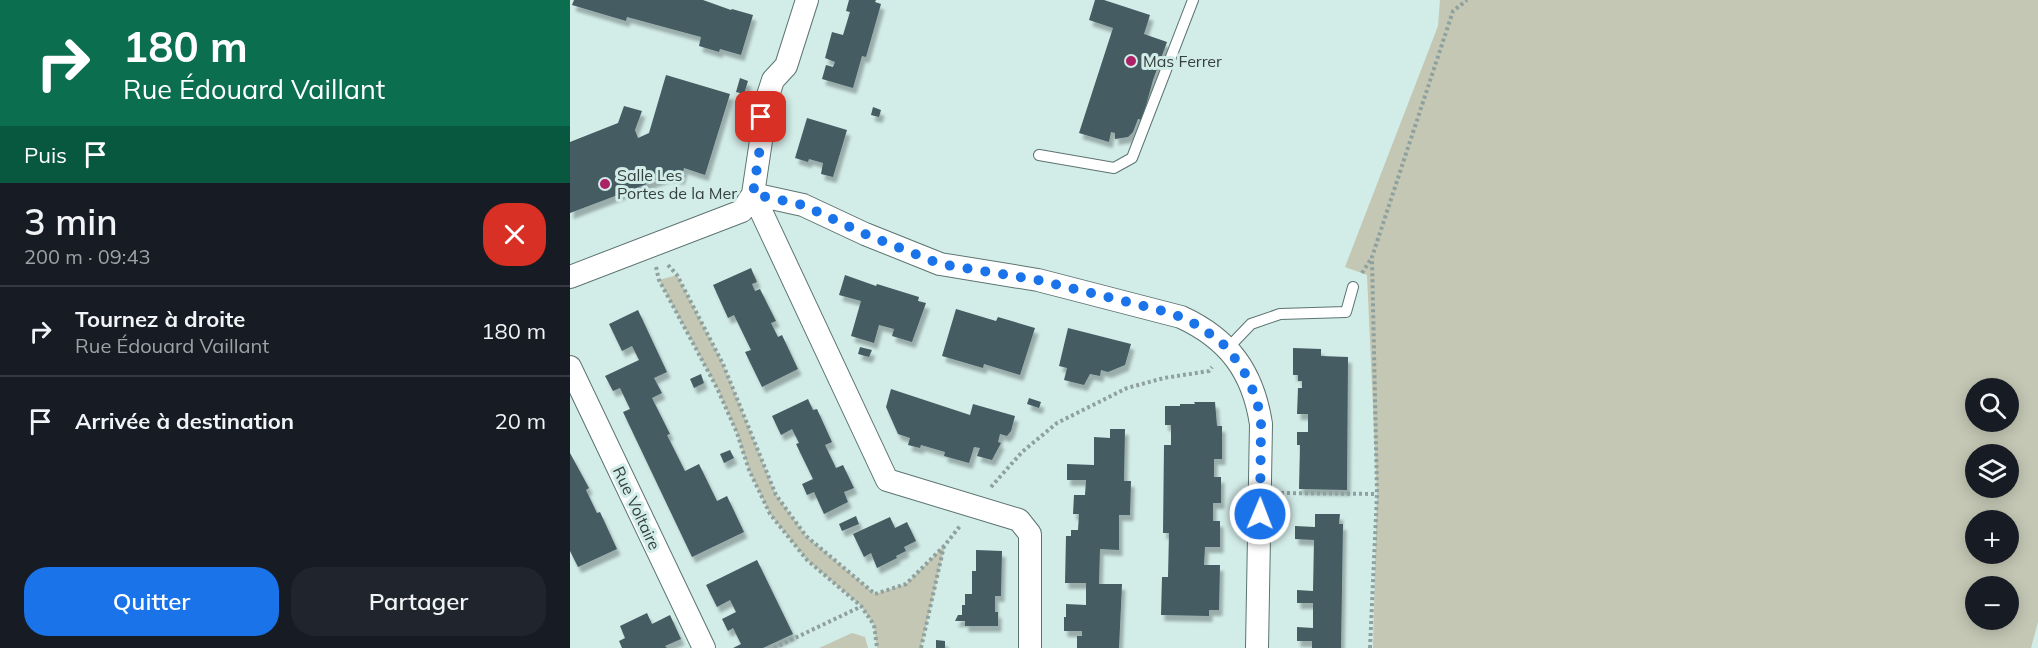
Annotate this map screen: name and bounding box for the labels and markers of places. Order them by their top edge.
place label: Mas Ferrer [1143,51,1222,71]
marker: Mas Ferrer [1124,54,1138,68]
pin [735,91,786,142]
place label: Salle Les Portes de la Mer [617,165,737,203]
marker: Salle Les Portes de la Mer [598,177,612,191]

